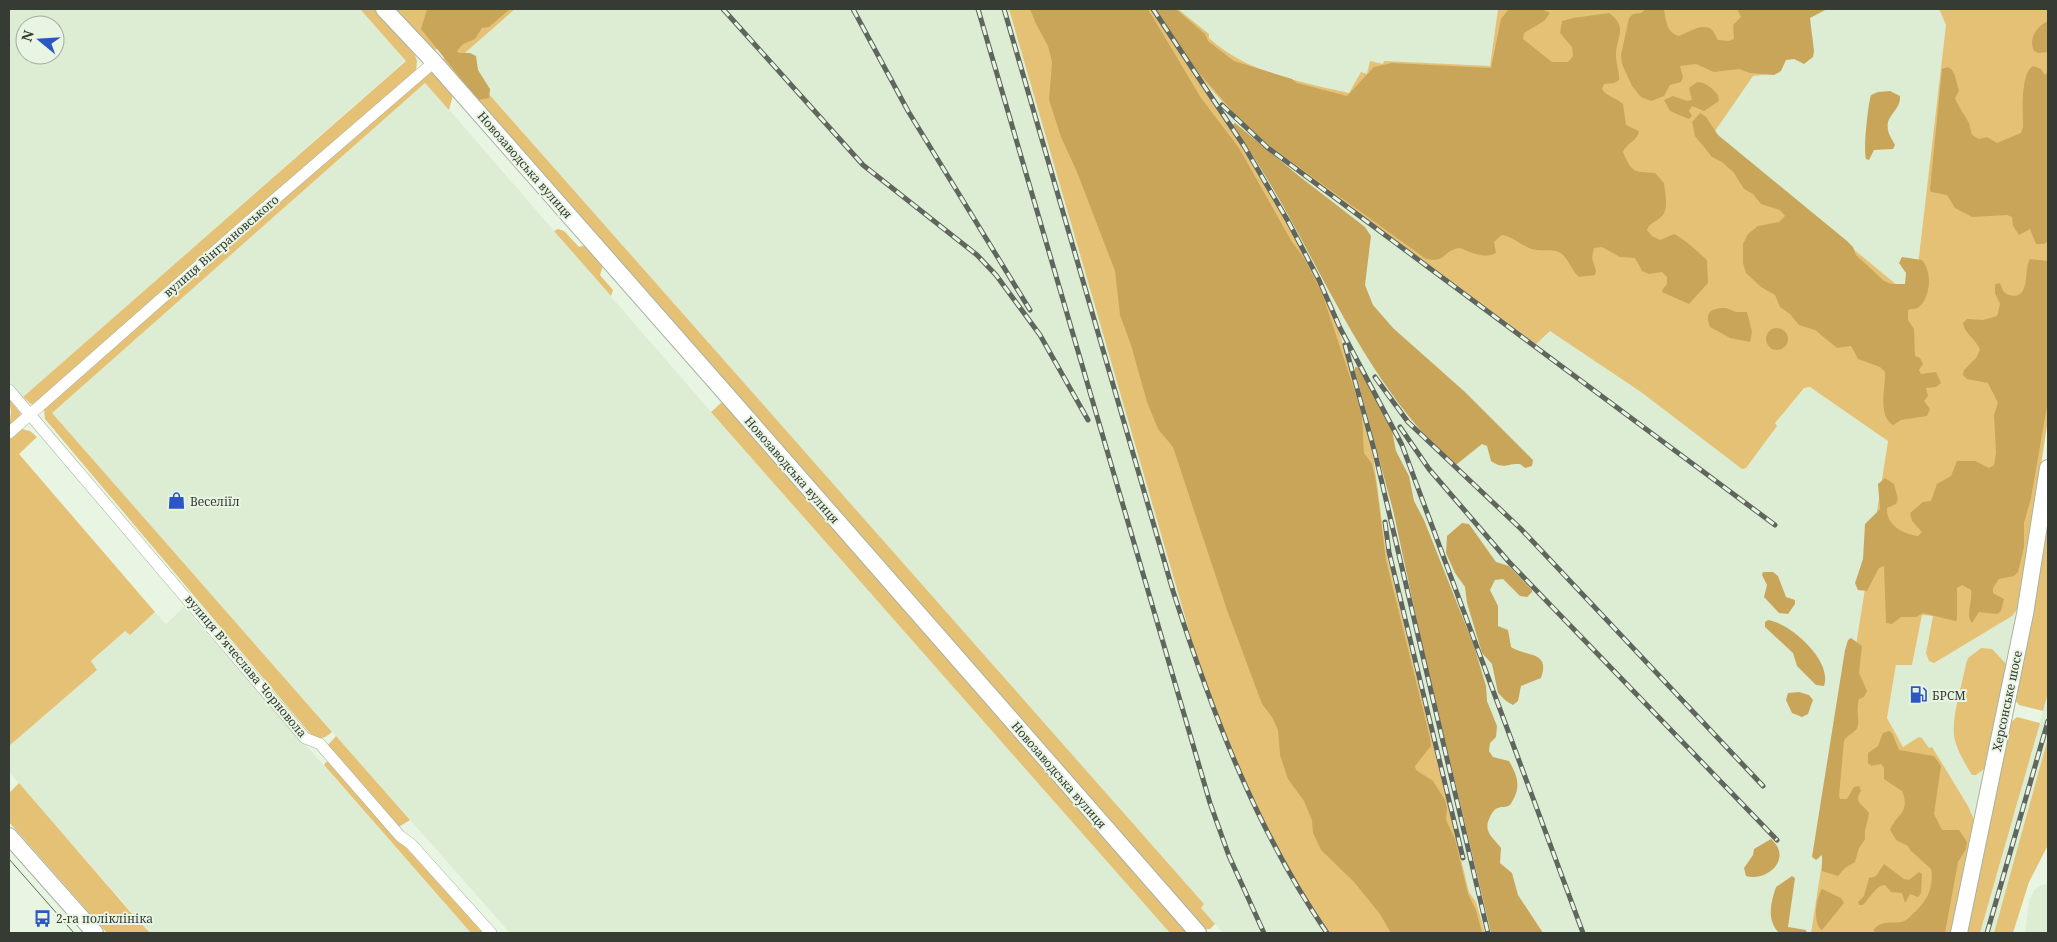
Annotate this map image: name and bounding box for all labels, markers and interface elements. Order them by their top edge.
north arrow [15,15,65,65]
text: N [16,28,38,44]
street label: Новозаводська вулиця [474,108,576,222]
street label: вулиця Вінграновського [160,191,282,301]
street label: Новозаводська вулиця [741,413,843,527]
shop icon: Веселіїл [166,491,186,511]
place label: Веселіїл [190,493,240,510]
street label: вулиця Вʼячеслава Чорновола [181,591,311,741]
street label: Херсонське шосе [1988,649,2026,753]
fuel station icon: БРСМ [1908,685,1928,705]
place label: БРСМ [1932,687,1966,704]
street label: Новозаводська вулиця [1008,718,1110,832]
bus stop icon: 2-га поліклініка [32,908,52,928]
place label: 2-га поліклініка [56,910,153,927]

